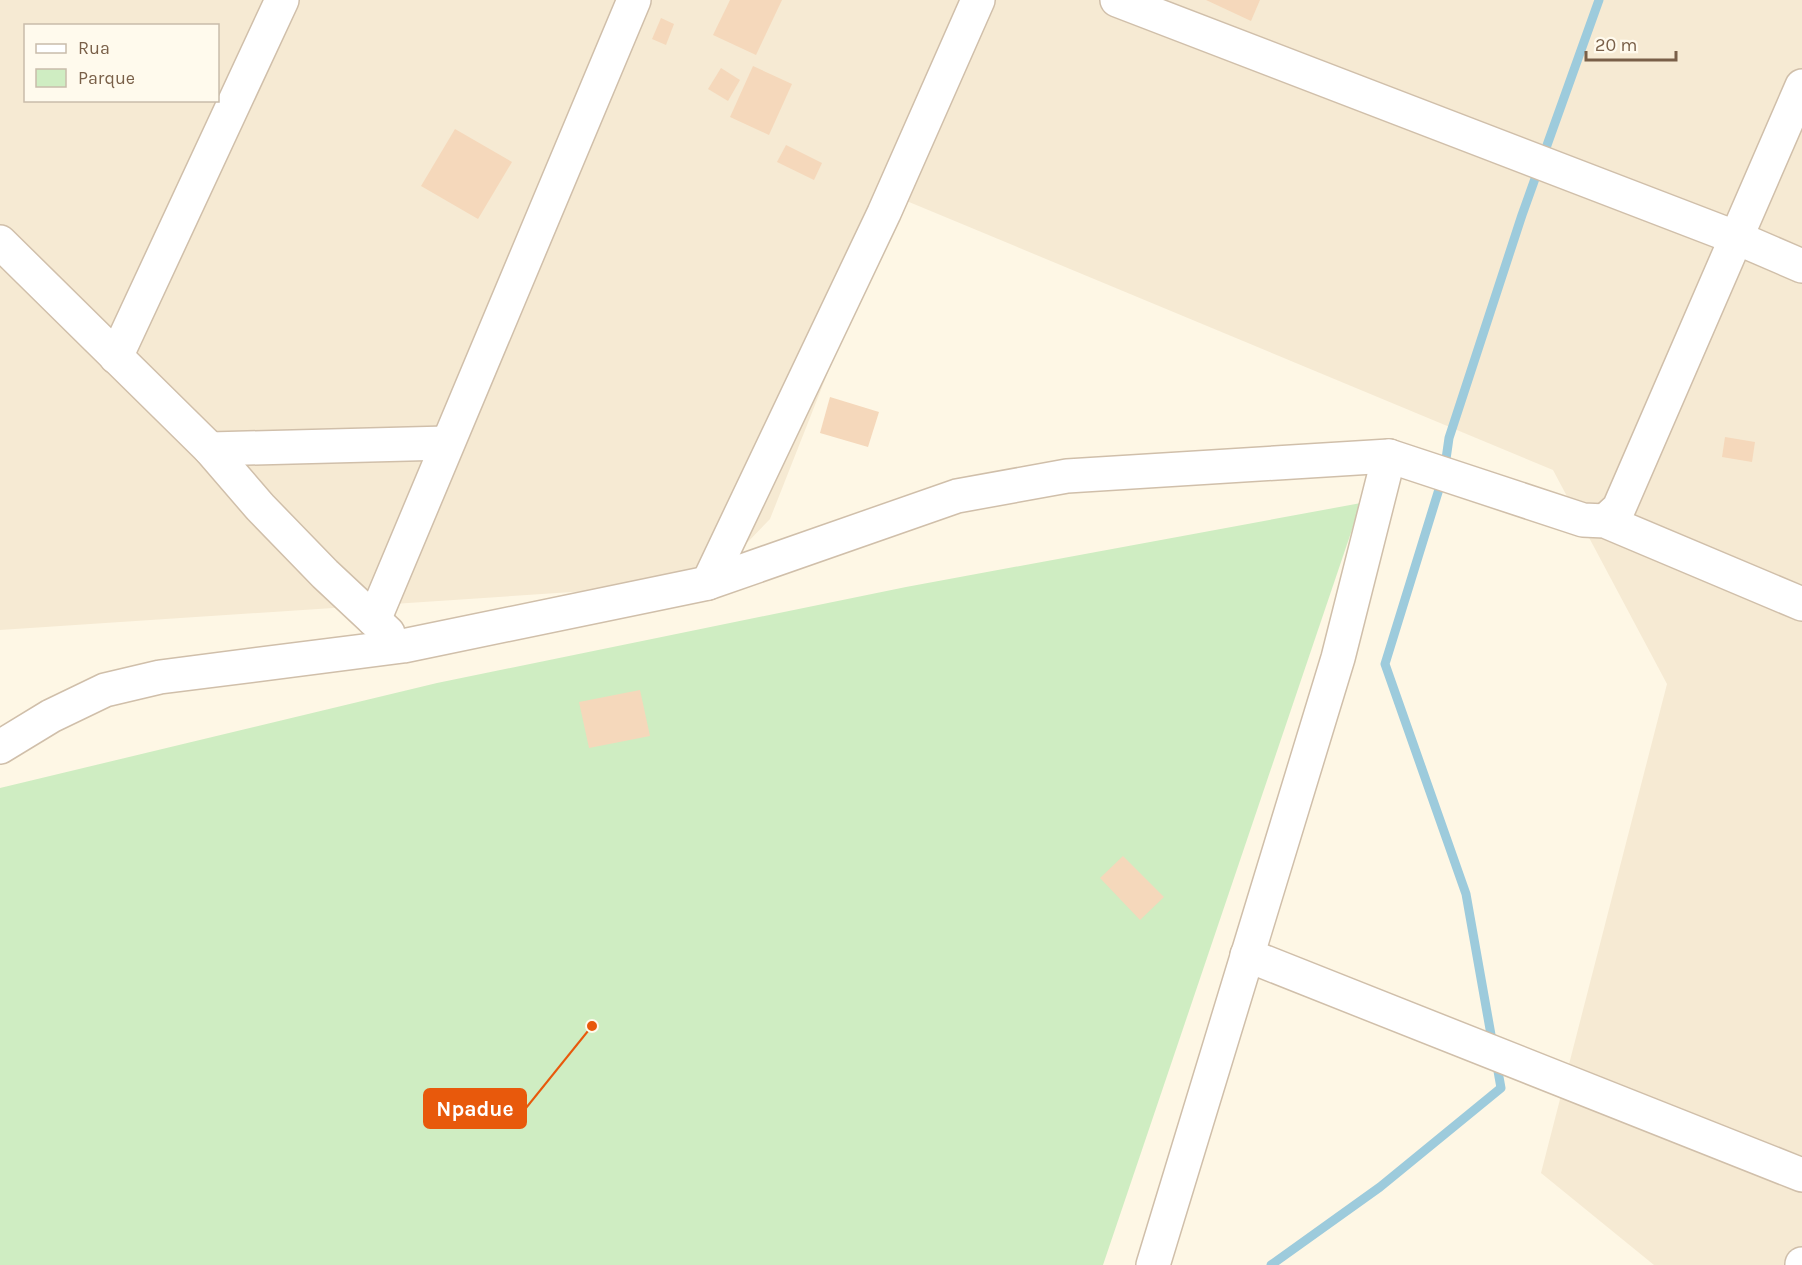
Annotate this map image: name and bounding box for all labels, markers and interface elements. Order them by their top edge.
legend [24,24,219,102]
scale bar [1586,24,1676,62]
text: 20 m [1595,34,1637,56]
text: Rua [78,37,110,59]
text: Parque [78,67,135,89]
callout: Npadue [424,1089,526,1128]
text: Npadue [436,1097,514,1121]

